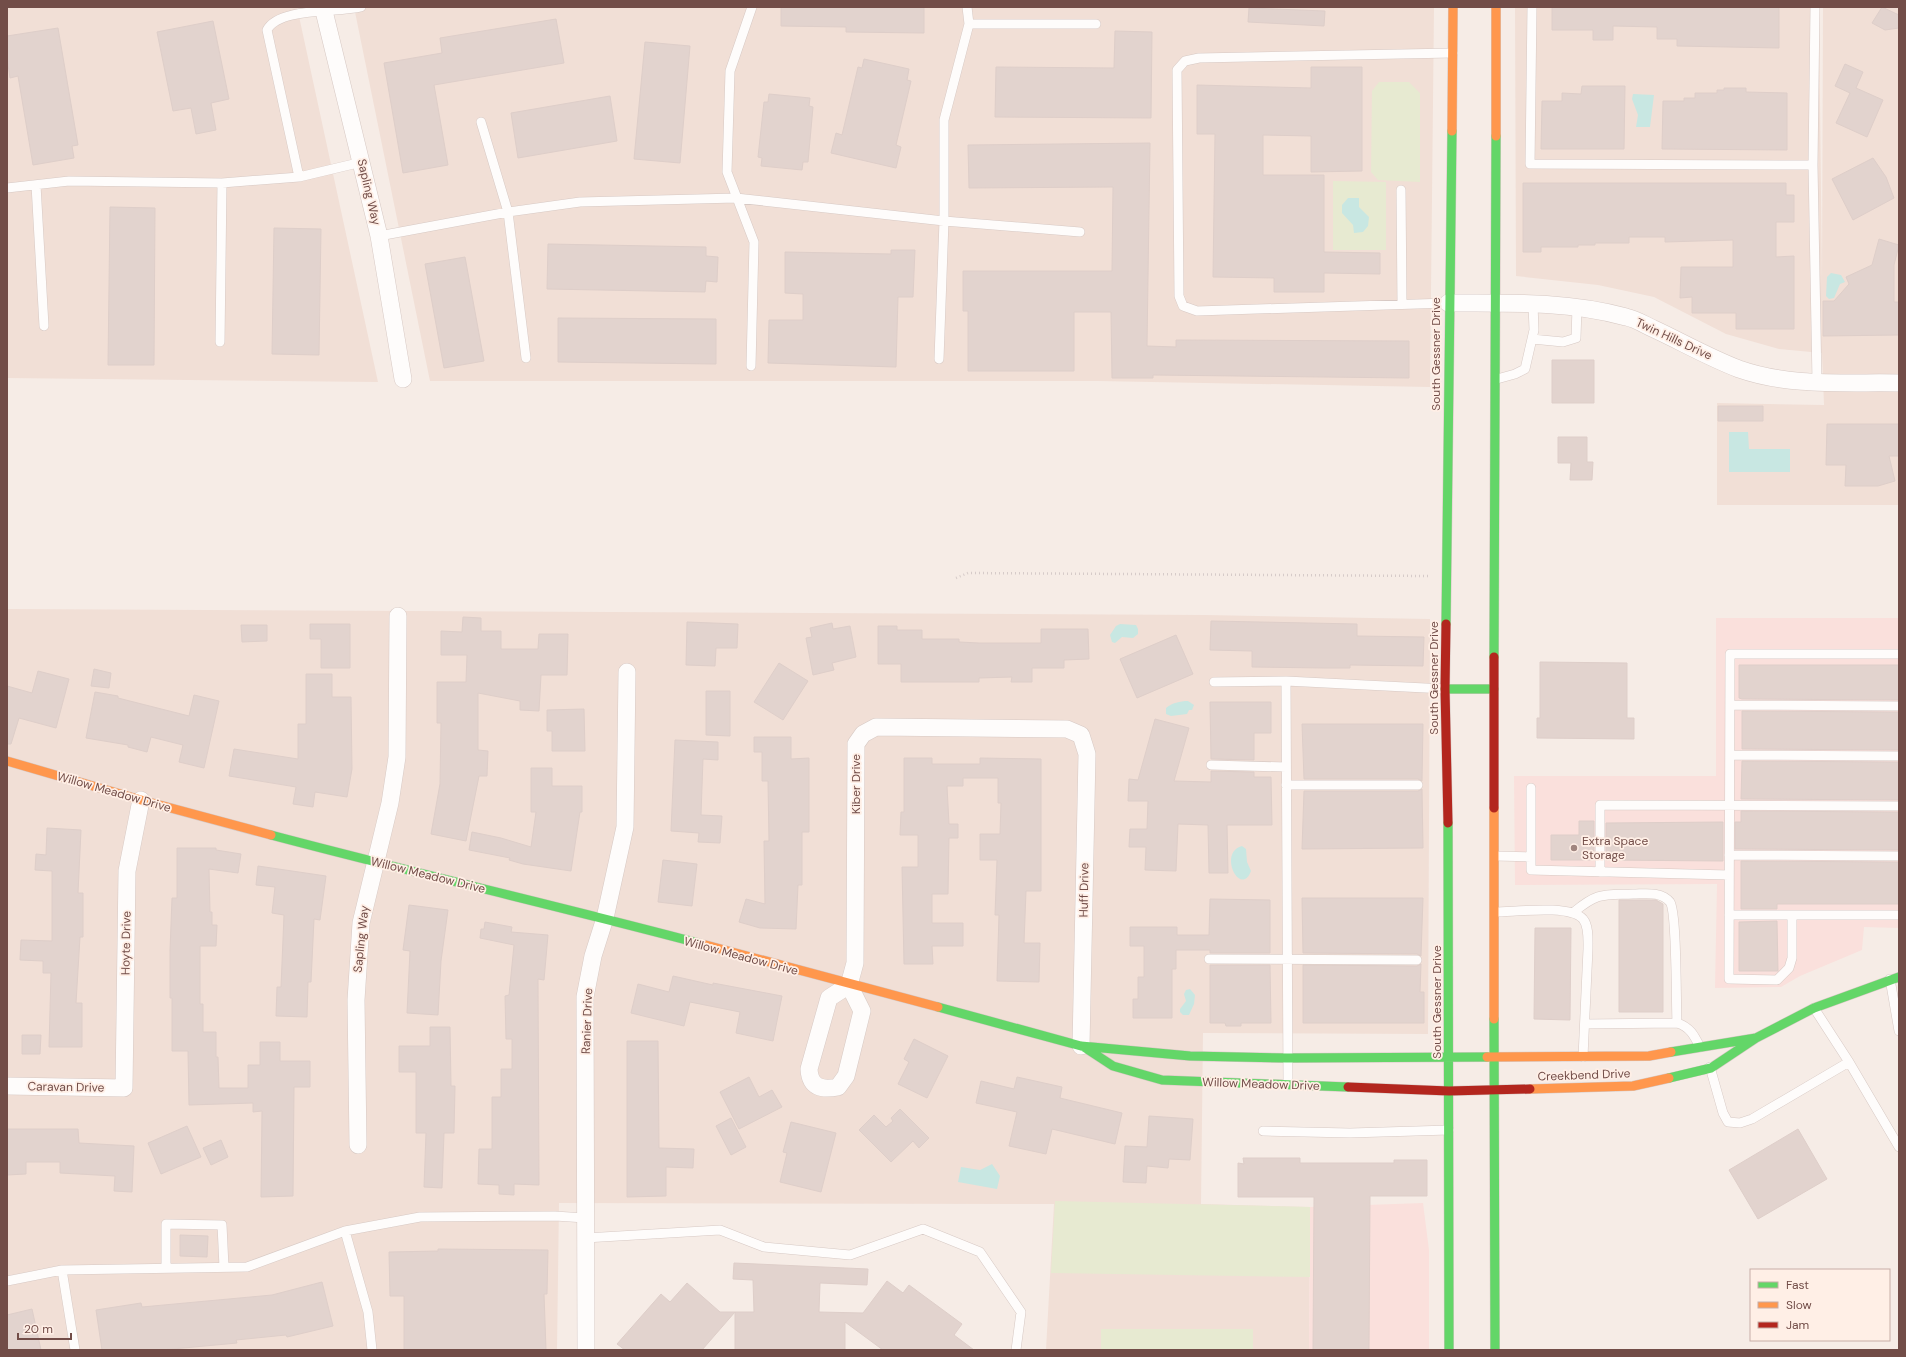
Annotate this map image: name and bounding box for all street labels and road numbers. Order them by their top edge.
street label: Sapling Way [354,157,384,227]
street label: South Gessner Drive [1428,297,1444,411]
street label: Twin Hills Drive [1633,314,1715,364]
street label: South Gessner Drive [1426,621,1442,735]
street label: Kiber Drive [848,754,864,814]
street label: Willow Meadow Drive [55,768,173,816]
street label: Willow Meadow Drive [369,853,487,897]
street label: Huff Drive [1076,862,1092,918]
street label: Sapling Way [350,904,373,973]
street label: Hoyte Drive [117,910,135,975]
street label: Willow Meadow Drive [682,933,800,979]
street label: South Gessner Drive [1429,945,1445,1059]
street label: Ranier Drive [578,987,596,1054]
street label: Creekbend Drive [1537,1065,1631,1085]
street label: Willow Meadow Drive [1202,1074,1320,1094]
street label: Caravan Drive [27,1078,105,1096]

